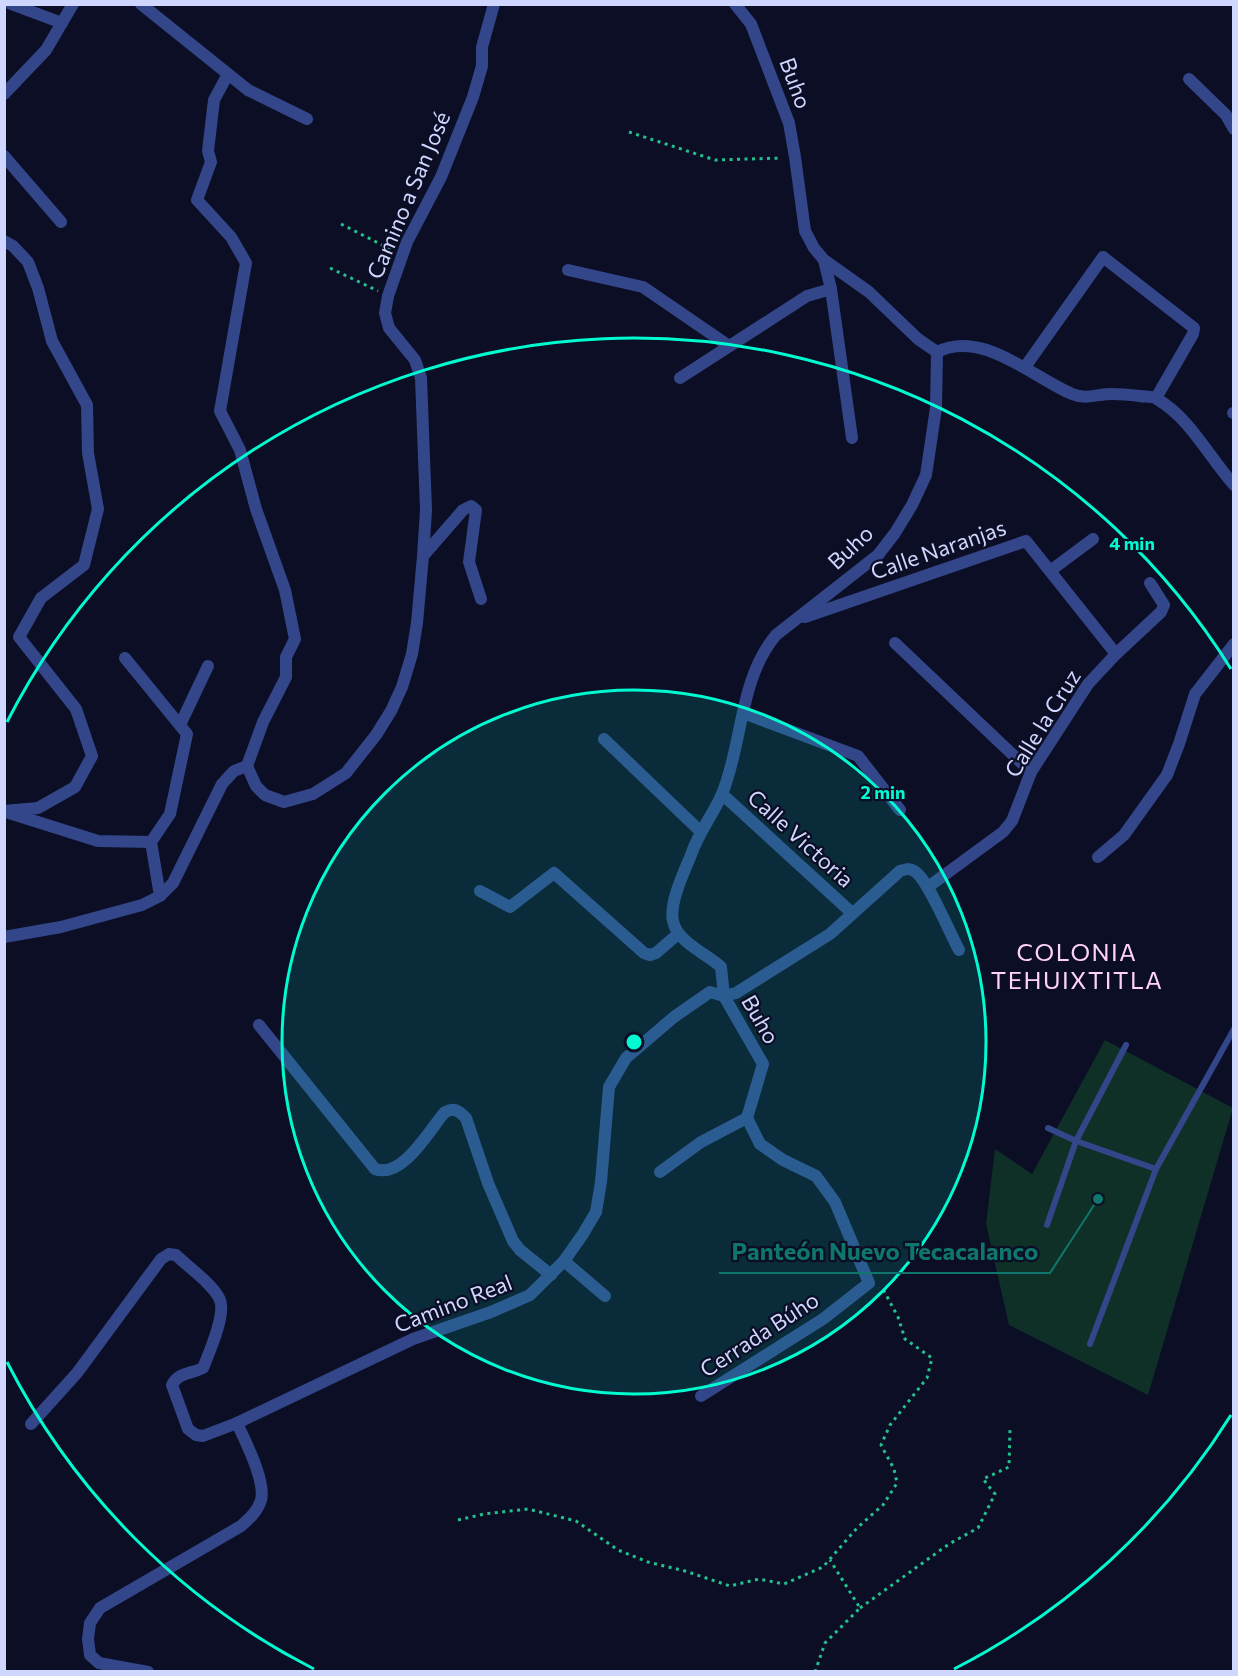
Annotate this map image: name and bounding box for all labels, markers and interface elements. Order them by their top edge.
street label: Buho [774,54,818,112]
street label: Camino a San José [361,107,455,283]
street label: Calle Naranjas [867,513,1009,585]
street label: Buho [822,519,878,575]
text: 4 min [1109,532,1155,554]
street label: Calle la Cruz [998,664,1086,782]
text: 2 min [861,781,905,803]
street label: Calle Victoria [742,783,860,893]
district label: COLONIA TEHUIXTITLA [991,937,1163,994]
street label: Buho [736,990,786,1048]
centre of rings [624,1032,644,1052]
callout: Panteón Nuevo Tecacalanco [719,1231,1050,1273]
text: Panteón Nuevo Tecacalanco [732,1236,1038,1265]
street label: Camino Real [390,1268,516,1338]
street label: Cerrada Búho [695,1286,823,1382]

